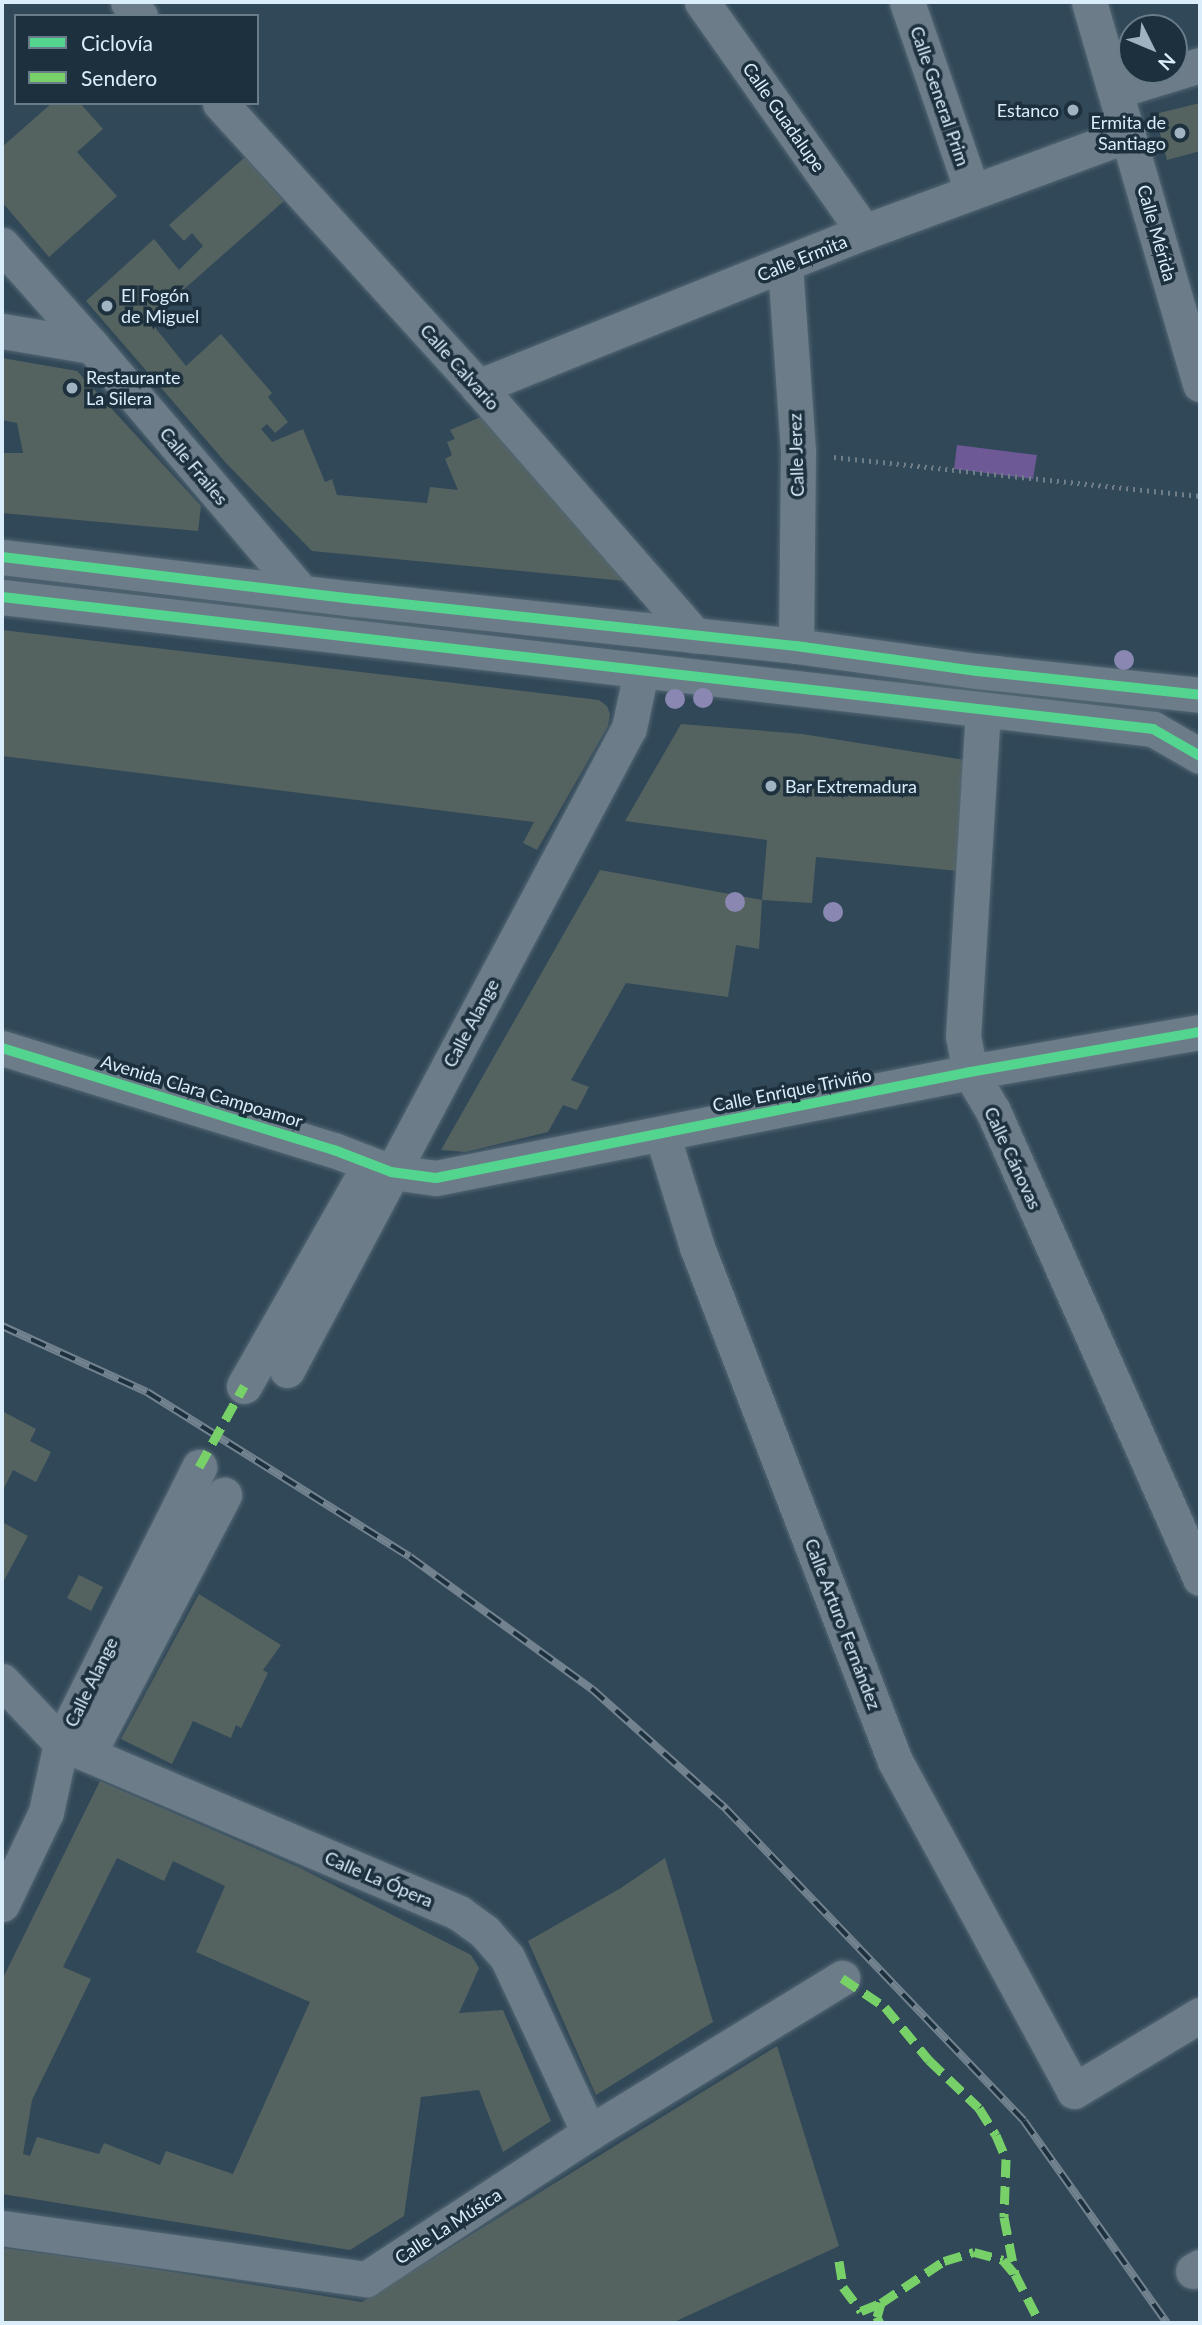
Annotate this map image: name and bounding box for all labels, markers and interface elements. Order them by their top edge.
legend [14,14,259,105]
north arrow [1118,14,1188,84]
street label: Calle General Prim [906,23,974,169]
text: Ciclovía [81,30,153,55]
text: N [1154,49,1181,75]
street label: Calle Guadalupe [738,58,830,176]
text: Sendero [81,65,157,90]
place label: Estanco [997,99,1059,121]
marker: Estanco [1065,102,1081,118]
place label: Ermita de Santiago [1091,112,1166,154]
marker: Ermita de Santiago [1172,125,1188,141]
street label: Calle Mérida [1133,182,1181,284]
street label: Calle Ermita [754,230,850,286]
place label: El Fogón de Miguel [121,285,199,328]
marker: El Fogón de Miguel [99,298,115,314]
street label: Calle Calvario [416,320,504,414]
place label: Restaurante La Silera [86,367,181,410]
marker: Restaurante La Silera [64,380,80,396]
street label: Calle Jerez [784,413,808,497]
street label: Calle Frailes [155,423,233,509]
place label: Bar Extremadura [785,775,917,797]
marker: Bar Extremadura [763,778,779,794]
street label: Calle Alange [439,975,503,1071]
street label: Avenida Clara Campoamor [99,1050,305,1132]
street label: Calle Enrique Triviño [710,1064,874,1116]
street label: Calle Cánovas [980,1103,1046,1213]
street label: Calle Arturo Fernández [800,1535,886,1713]
street label: Calle Alange [60,1633,122,1731]
street label: Calle La Ópera [322,1846,436,1912]
street label: Calle La Música [391,2184,505,2268]

